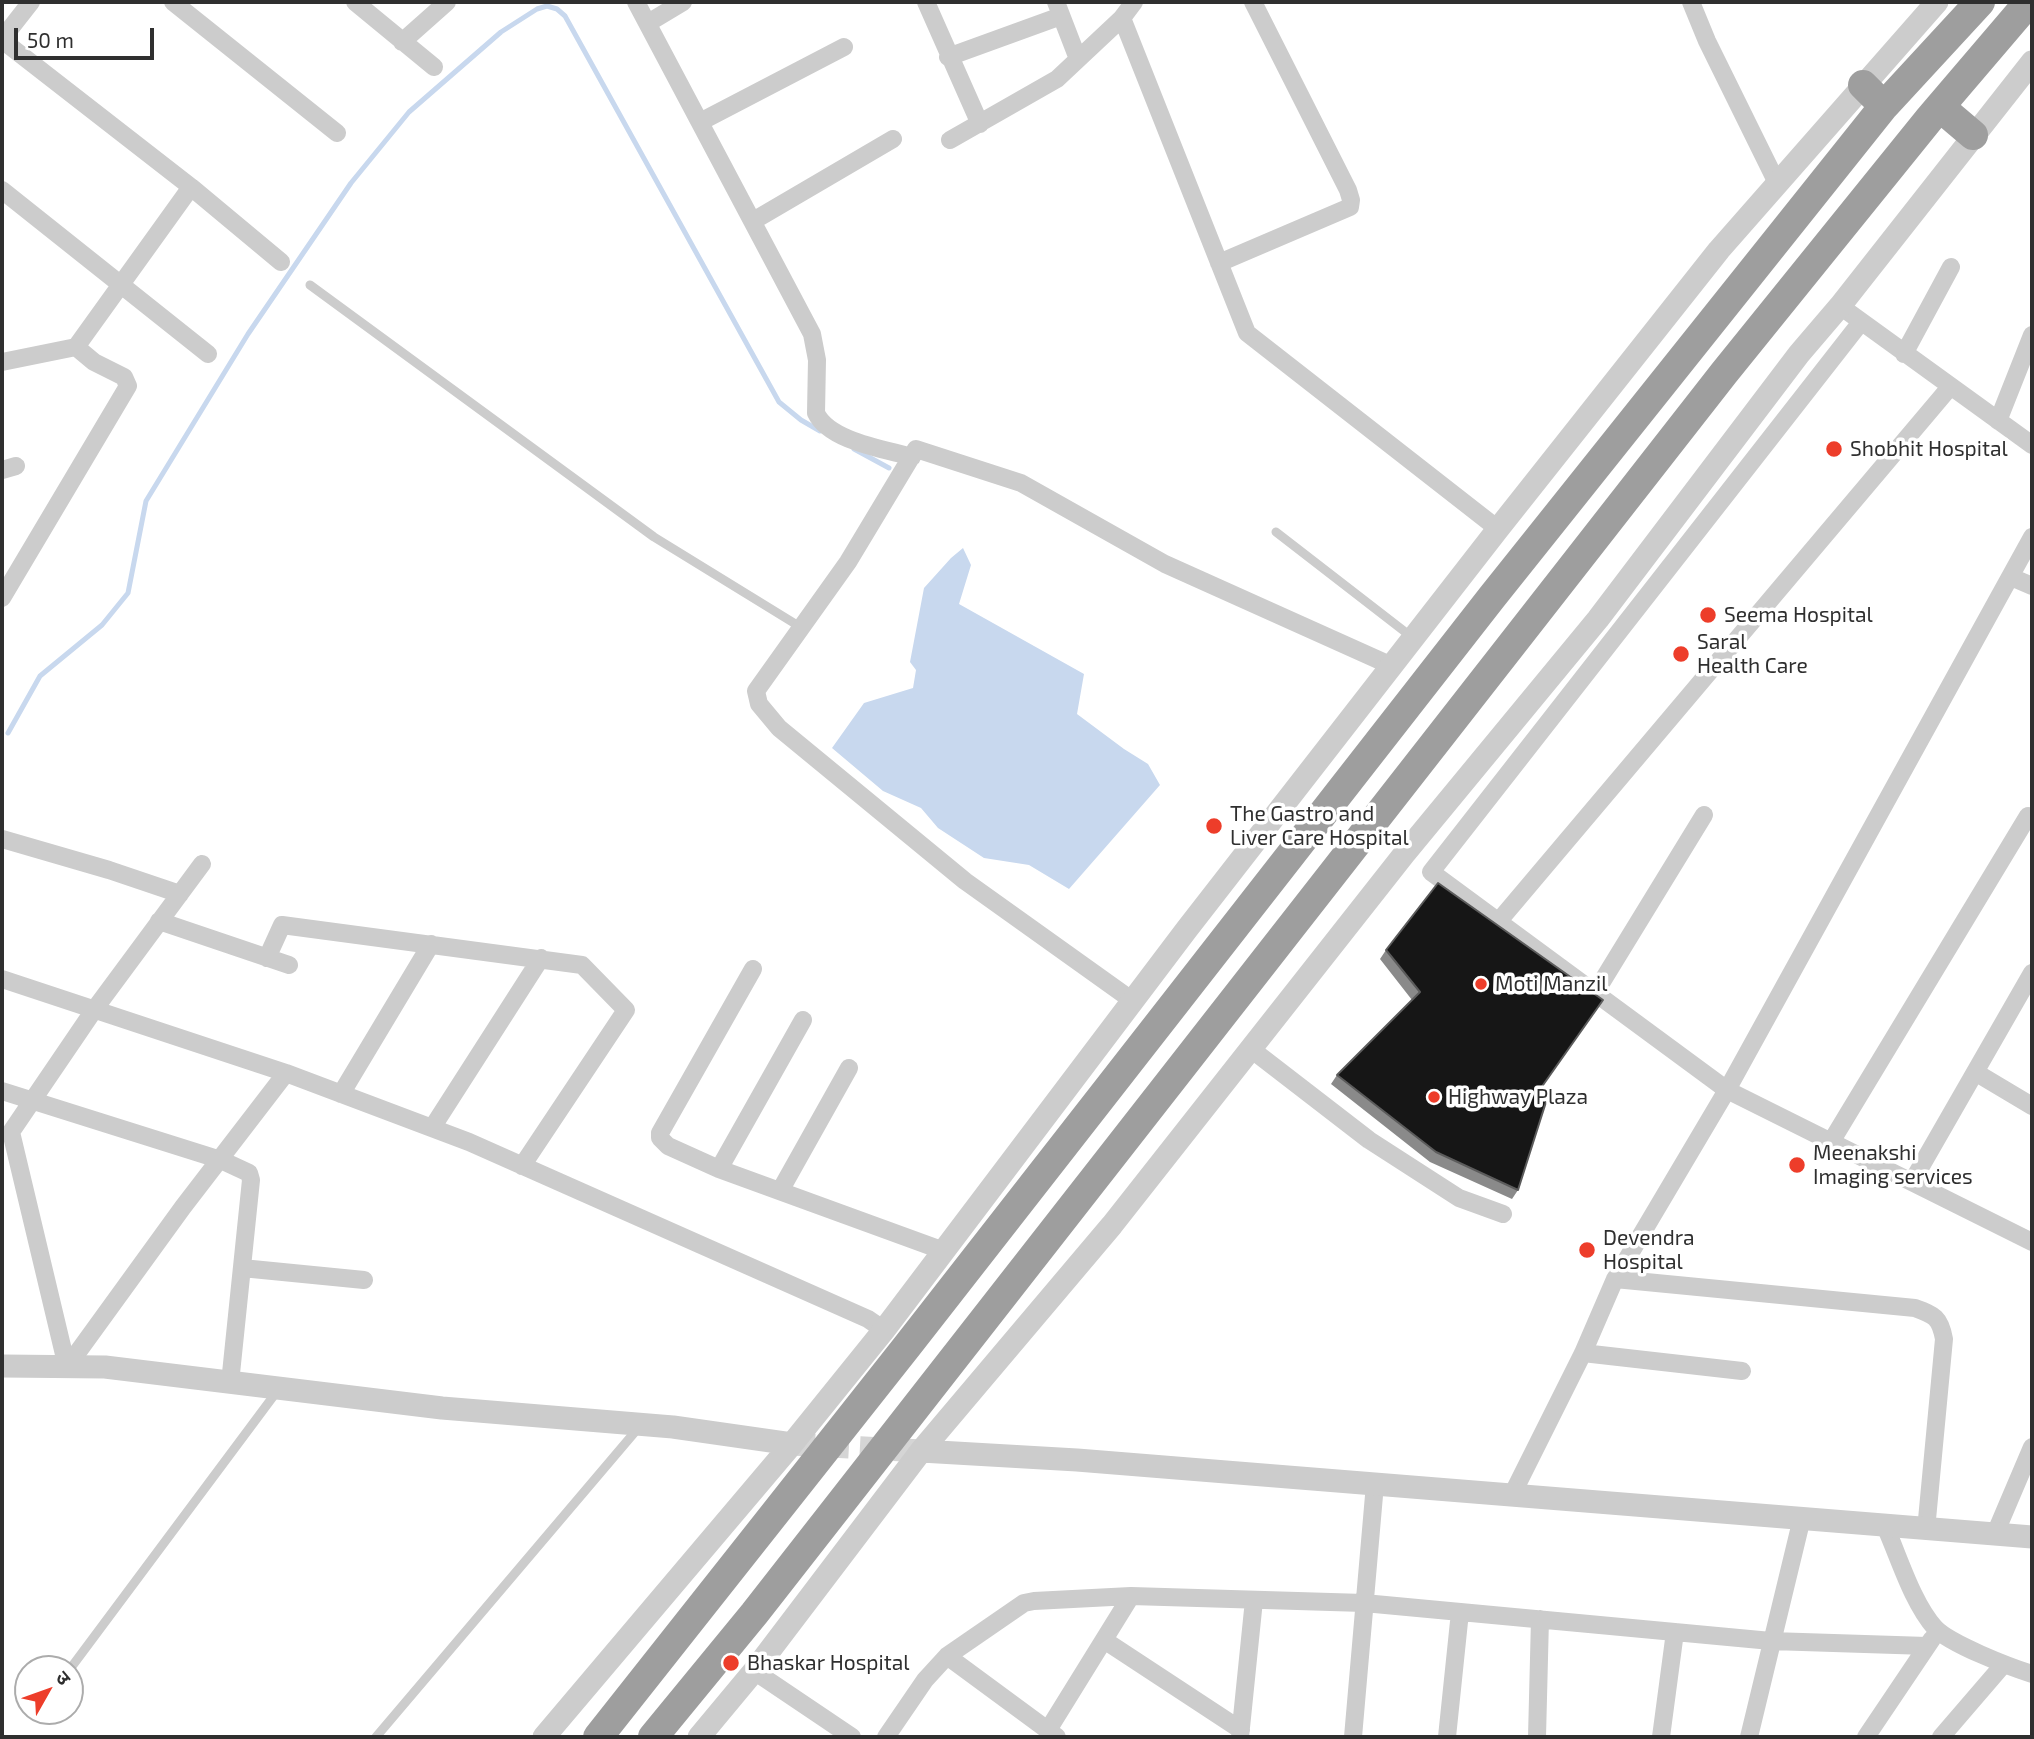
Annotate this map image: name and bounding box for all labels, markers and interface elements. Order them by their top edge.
scale bar [18,14,158,58]
text: 50 m [27,27,74,52]
place label: Shobhit Hospital [1850,436,2008,462]
marker: Shobhit Hospital [1824,439,1844,459]
place label: Seema Hospital [1724,602,1873,628]
marker: Seema Hospital [1698,605,1718,625]
place label: Saral Health Care [1697,629,1808,679]
marker: Saral Health Care [1671,644,1691,664]
place label: The Gastro and Liver Care Hospital [1230,801,1409,851]
marker: The Gastro and Liver Care Hospital [1204,816,1224,836]
place label: Moti Manzil [1495,971,1608,997]
marker: Moti Manzil [1473,976,1489,992]
place label: Highway Plaza [1448,1084,1588,1110]
marker: Highway Plaza [1426,1089,1442,1105]
place label: Meenakshi Imaging services [1813,1140,1973,1190]
marker: Meenakshi Imaging services [1787,1155,1807,1175]
place label: Devendra Hospital [1603,1225,1695,1275]
marker: Devendra Hospital [1577,1240,1597,1260]
place label: Bhaskar Hospital [747,1650,910,1676]
marker: Bhaskar Hospital [721,1653,741,1673]
north arrow [14,1655,84,1725]
text: उ [52,1666,76,1689]

